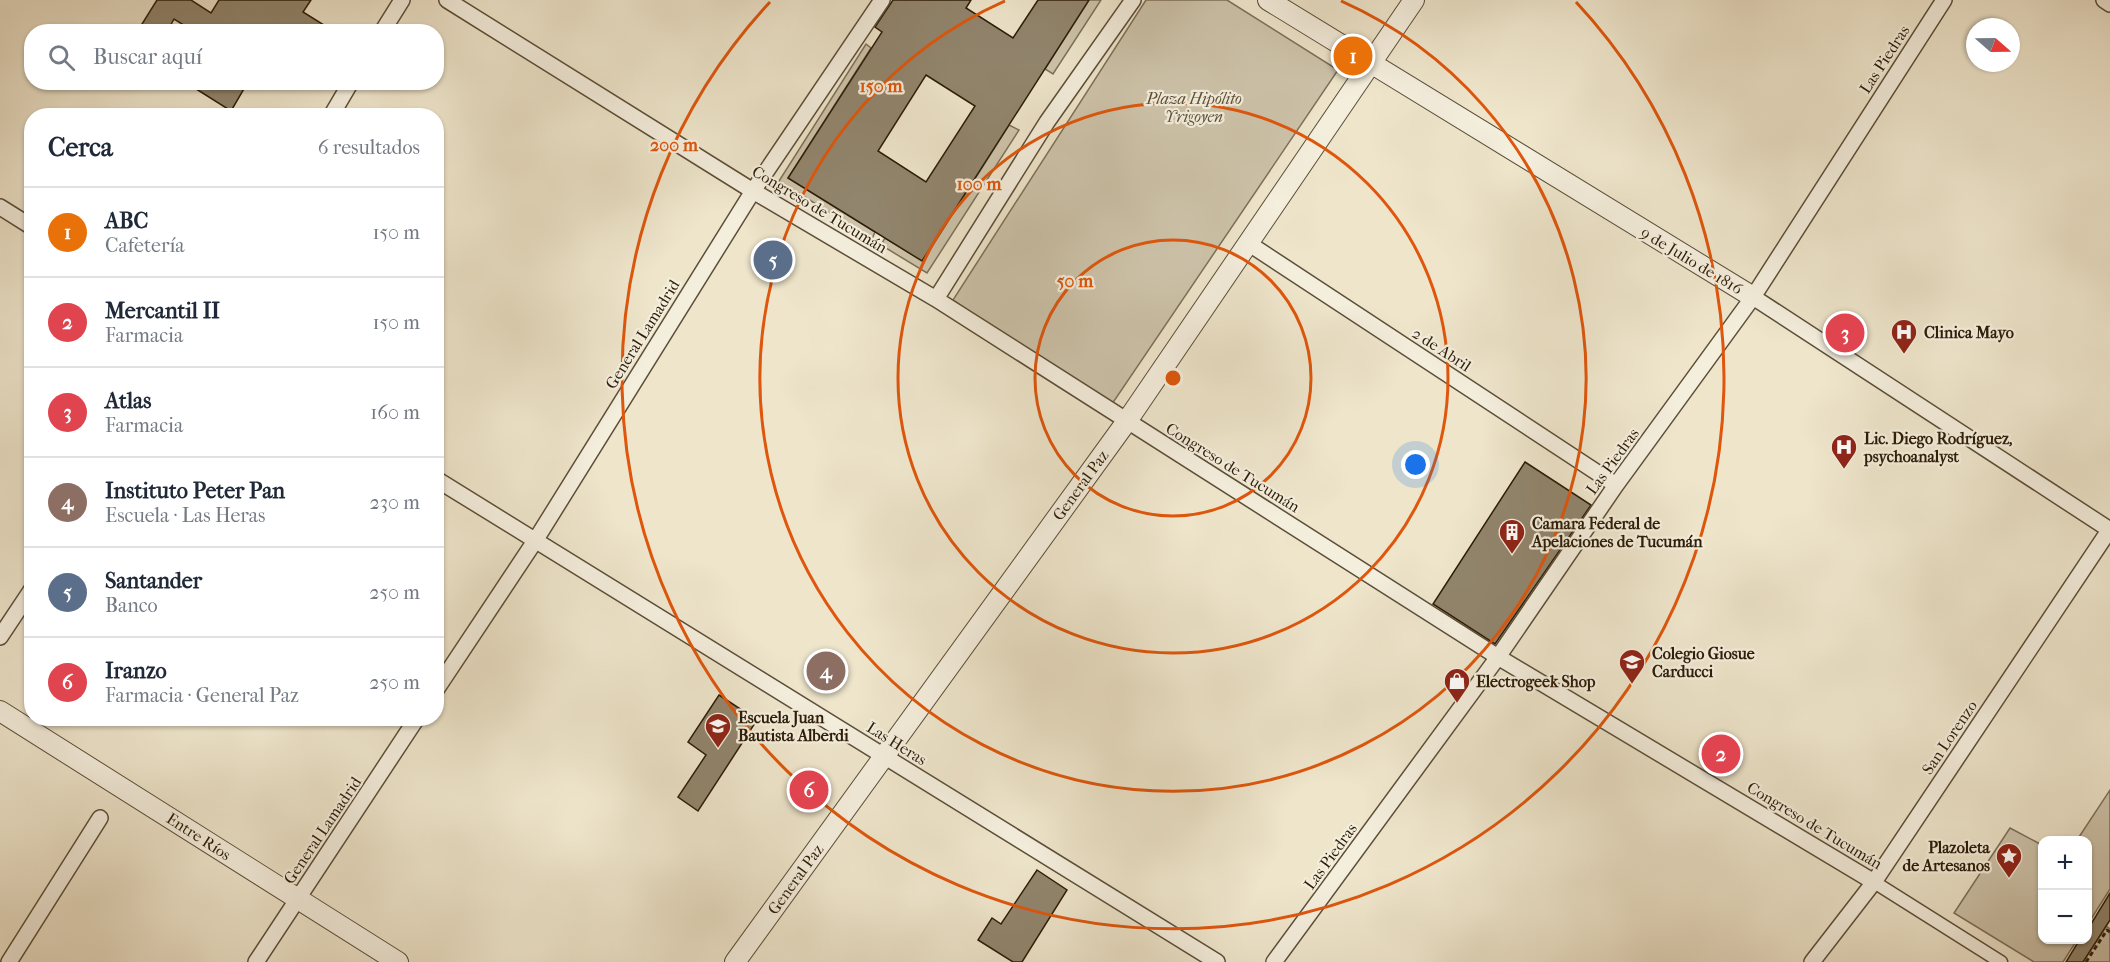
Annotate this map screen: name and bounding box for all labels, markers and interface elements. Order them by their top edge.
north arrow [1966,18,2020,72]
street label: Las Piedras [1855,22,1914,97]
search box [24,24,444,90]
pin: 1 [1334,34,1372,78]
icon: search [45,41,78,74]
text: Buscar aquí [93,44,202,70]
text: 150 m [860,76,903,97]
park label: Plaza Hipólito Yrigoyen [1145,89,1242,126]
text: Cerca [48,132,113,163]
text: 200 m [650,135,699,156]
text: 6 resultados [318,136,420,159]
street label: Congreso de Tucumán [749,162,891,258]
text: 100 m [956,174,1003,195]
text: ABC [105,208,148,234]
text: 1 [64,221,71,244]
text: 150 m [372,221,420,244]
street label: 9 de Julio de 1816 [1637,223,1746,298]
text: Cafetería [105,234,185,257]
pin: 5 [754,238,792,282]
text: 50 m [1057,271,1094,292]
street label: General Lamadrid [601,276,684,392]
text: Mercantil II [105,298,220,324]
pin: 3 [1826,310,1864,356]
text: 2 [62,311,73,334]
text: 150 m [372,311,420,334]
hospital icon: Clinica Mayo [1889,317,1919,355]
street label: 2 de Abril [1409,323,1475,376]
place label: Clinica Mayo [1924,323,2014,343]
text: Farmacia [105,324,183,347]
centre of rings [1163,368,1183,388]
text: Atlas [105,388,151,414]
text: 3 [63,401,72,424]
text: 160 m [370,401,420,424]
text: Farmacia [105,414,183,437]
street label: Congreso de Tucumán [1162,418,1304,517]
street label: Las Piedras [1582,424,1643,498]
place label: Lic. Diego Rodríguez, psychoanalyst [1863,429,2012,467]
hospital icon: Lic. Diego Rodríguez, psychoanalyst [1829,432,1859,470]
street label: General Paz [1049,446,1112,524]
your location [1401,450,1430,479]
text: Instituto Peter Pan [105,478,285,504]
text: 4 [62,491,73,514]
text: 230 m [370,491,420,514]
text: Escuela · Las Heras [105,504,266,527]
place label: Camara Federal de Apelaciones de Tucumán [1531,514,1703,552]
building icon: Camara Federal de Apelaciones de Tucumán [1497,517,1527,555]
text: Santander [105,568,202,594]
text: 5 [63,581,72,604]
text: 250 m [369,581,420,604]
text: Banco [105,594,158,617]
place label: Colegio Giosue Carducci [1652,644,1755,681]
school or university icon: Colegio Giosue Carducci [1617,647,1647,685]
pin: 4 [806,648,846,694]
text: Iranzo [105,658,167,684]
shop icon: Electrogeek Shop [1442,666,1472,704]
text: 6 [62,671,73,694]
text: 250 m [369,671,420,694]
place label: Electrogeek Shop [1476,672,1596,692]
text: Farmacia · General Paz [105,684,299,707]
street label: San Lorenzo [1918,697,1981,778]
place label: Escuela Juan Bautista Alberdi [738,708,849,745]
school or university icon: Escuela Juan Bautista Alberdi [703,711,733,749]
street label: Las Heras [863,718,930,769]
pin: 2 [1702,732,1740,777]
pin: 6 [790,768,828,812]
street label: General Lamadrid [280,773,365,887]
street label: Congreso de Tucumán [1744,778,1886,874]
street label: Entre Ríos [163,809,235,864]
street label: Las Piedras [1300,819,1361,893]
map controls [2038,836,2092,944]
button: + [2038,836,2092,890]
place label: Plazoleta de Artesanos [1903,838,1991,875]
street label: General Paz [764,840,827,918]
place icon: Plazoleta de Artesanos [1994,841,2024,879]
button: − [2038,890,2092,944]

